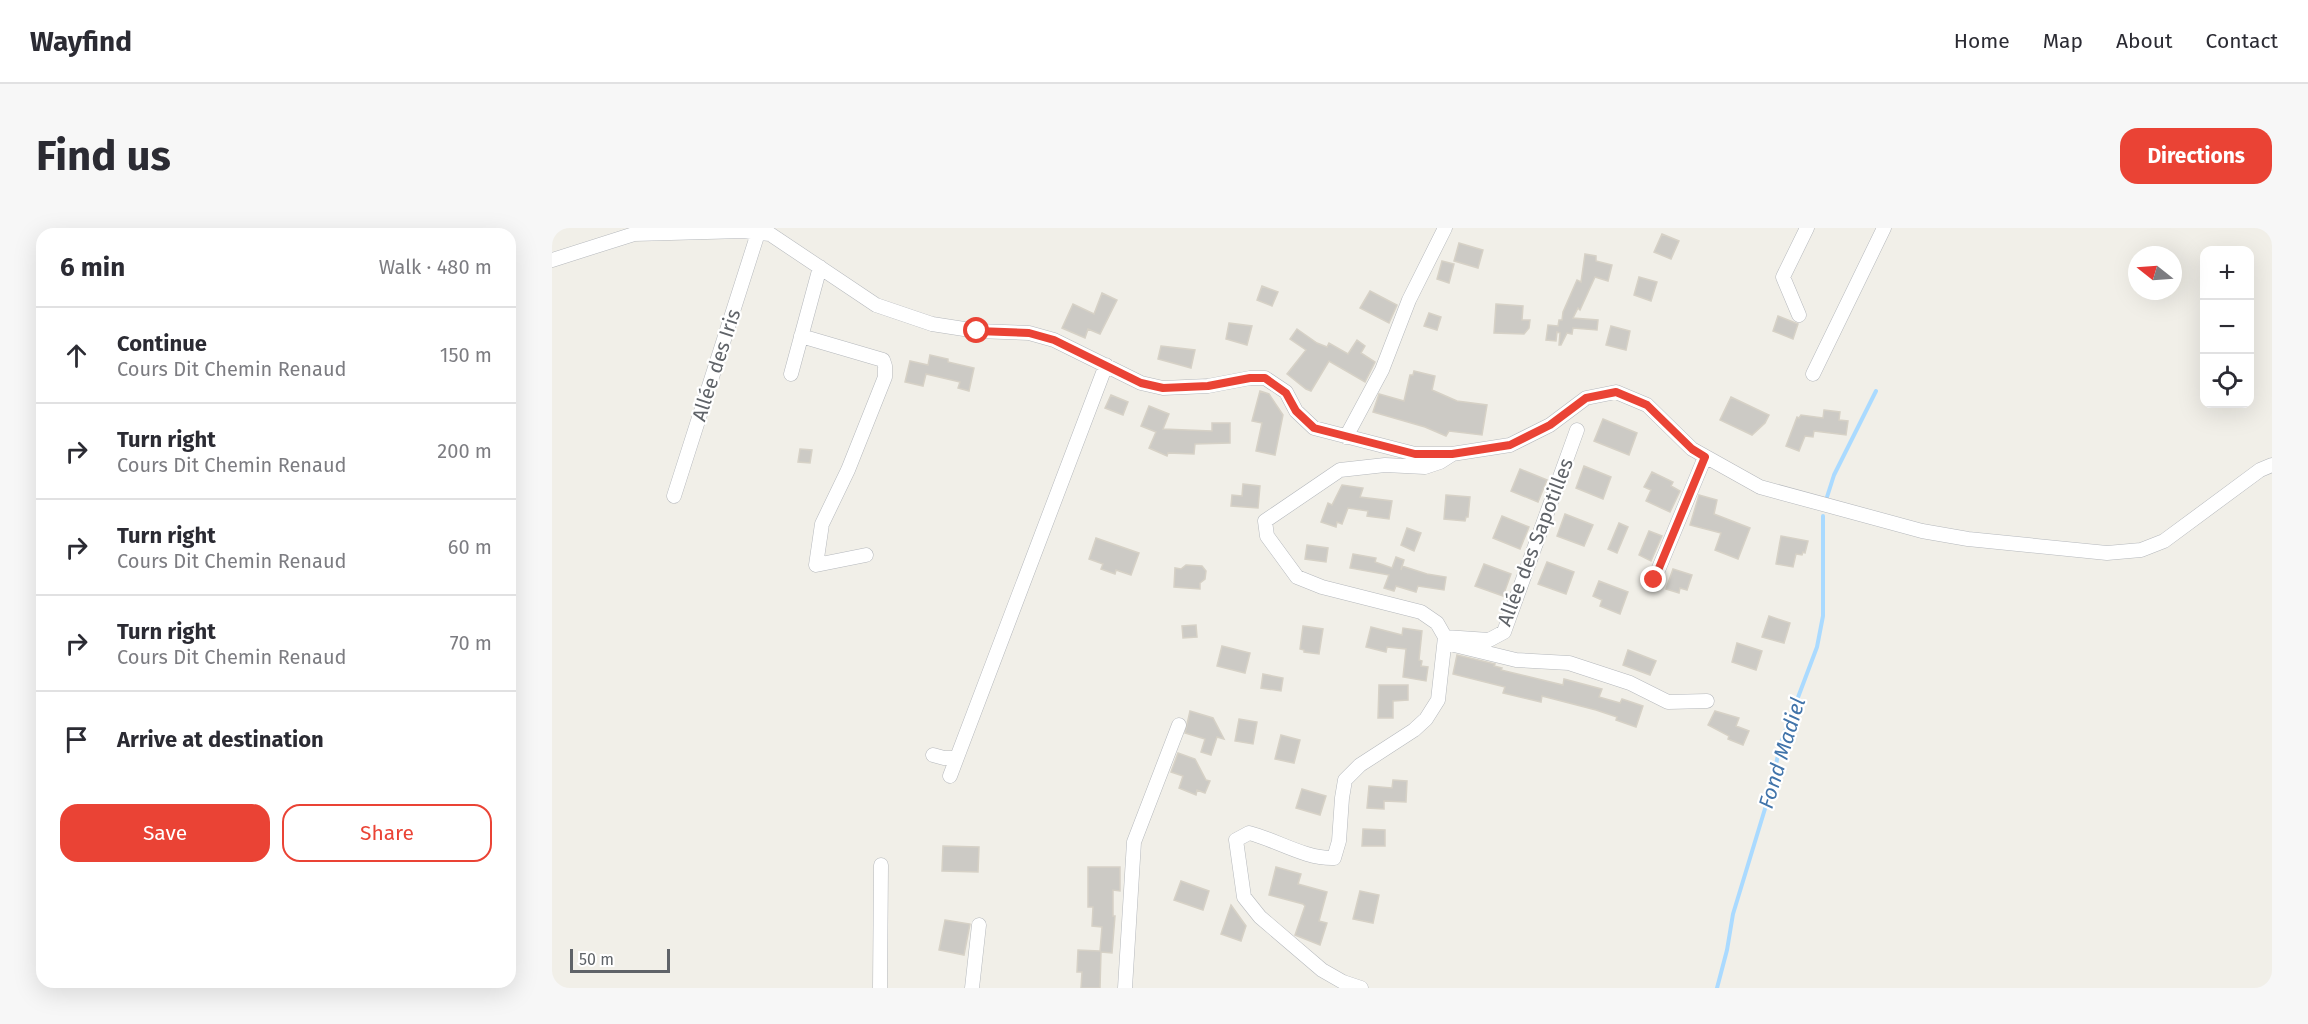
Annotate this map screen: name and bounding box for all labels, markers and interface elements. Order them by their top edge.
text: Wayfind [30,25,132,58]
text: Home [1954,28,2010,54]
text: Map [2043,28,2083,54]
text: About [2116,28,2173,54]
text: Contact [2206,28,2278,54]
button: Directions [2120,128,2272,184]
text: Find us [36,131,171,181]
north arrow [2128,246,2182,300]
map controls [2200,246,2254,408]
button: + [2200,246,2254,300]
text: 6 min [60,252,125,283]
text: Walk · 480 m [379,255,492,279]
button: − [2200,300,2254,354]
street label: Allée des Iris [687,306,745,424]
route start [963,317,989,343]
text: Continue [117,330,207,357]
icon: ahead [60,339,93,372]
text: 150 m [440,343,492,367]
button: locate [2200,354,2254,408]
text: Cours Dit Chemin Renaud [117,357,347,381]
text: Turn right [117,426,216,453]
icon: right [60,435,93,468]
text: 200 m [437,439,492,463]
text: Cours Dit Chemin Renaud [117,453,347,477]
street label: Allée des Sapotilles [1492,455,1578,629]
text: Turn right [117,522,216,549]
icon: right [60,531,93,564]
text: 60 m [448,535,492,559]
text: Cours Dit Chemin Renaud [117,549,347,573]
route end [1640,566,1666,592]
text: Turn right [117,618,216,645]
icon: right [60,627,93,660]
text: 70 m [450,631,492,655]
text: Cours Dit Chemin Renaud [117,645,347,669]
water label: Fond Madiel [1753,694,1811,812]
icon: arrive [60,723,93,756]
text: Arrive at destination [117,726,324,753]
button: Save [60,804,270,862]
button: Share [282,804,492,862]
scale bar [570,946,670,974]
text: 50 m [579,950,614,969]

